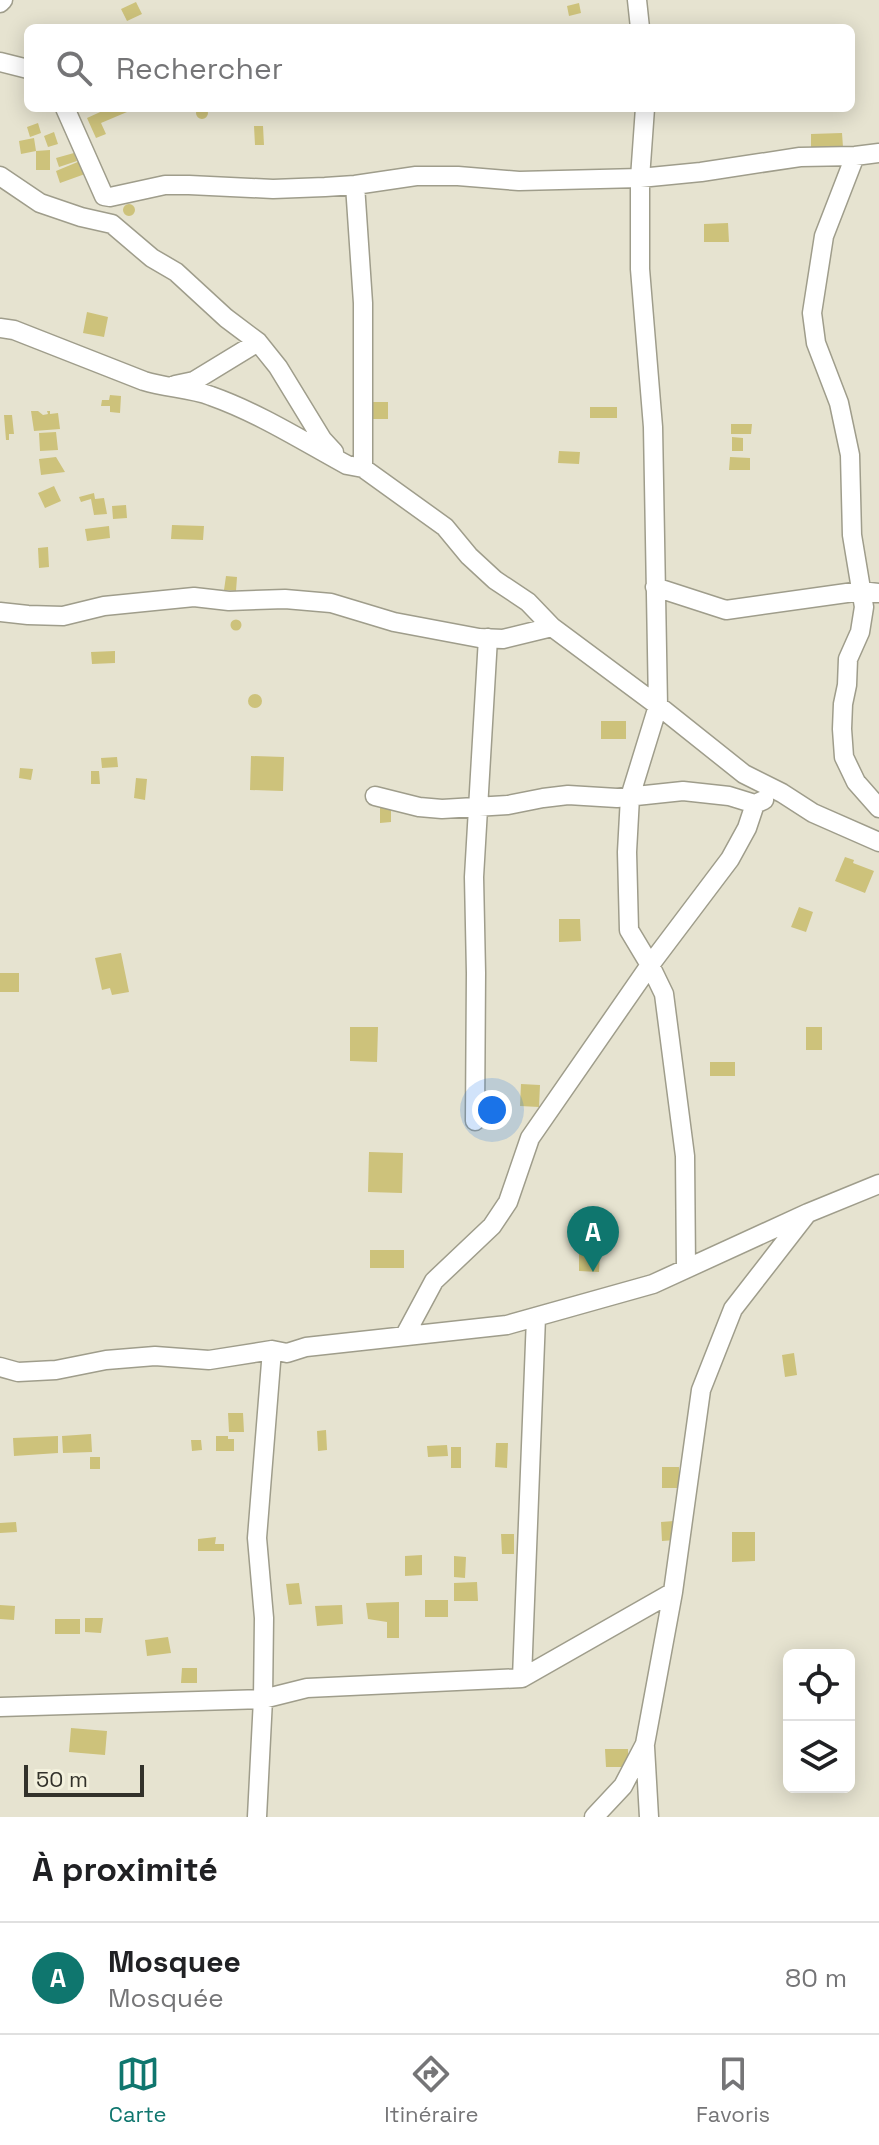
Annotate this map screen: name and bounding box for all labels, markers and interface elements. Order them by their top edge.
search box [24,24,855,112]
icon: search [52,46,96,90]
text: Rechercher [116,49,283,88]
your location [472,1090,512,1130]
pin: A [567,1206,619,1272]
map controls [783,1649,855,1793]
button: locate [783,1649,855,1721]
button: layers [783,1721,855,1793]
scale bar [24,1761,144,1797]
text: 50 m [36,1765,88,1793]
text: À proximité [32,1848,218,1891]
text: Mosquee [108,1942,241,1981]
text: A [50,1961,66,1995]
text: 80 m [785,1961,847,1995]
text: Mosquée [108,1981,224,2015]
tab: Carte [109,2052,167,2128]
tab: Itinéraire [384,2052,479,2128]
tab: Favoris [696,2052,770,2128]

